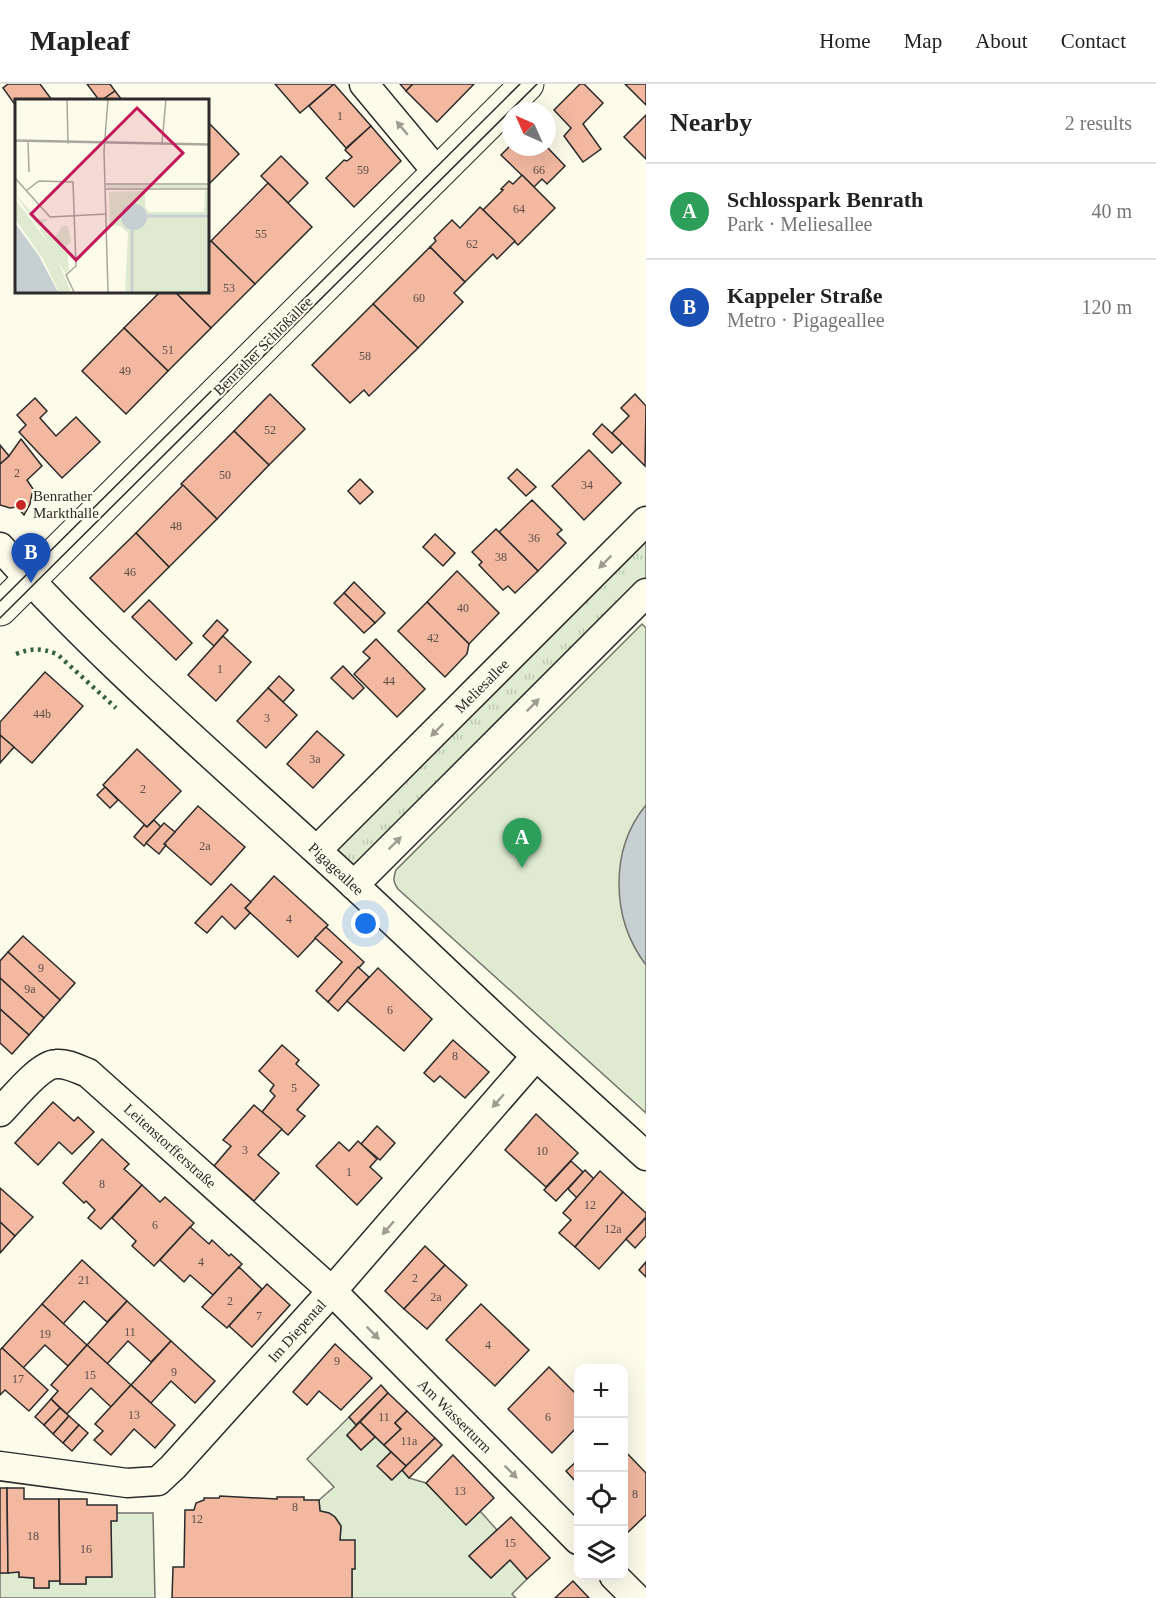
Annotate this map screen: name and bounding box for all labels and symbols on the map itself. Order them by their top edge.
inset map [15,99,208,292]
north arrow [502,102,556,156]
house number: 1 [337,109,343,123]
one-way arrow [396,121,409,136]
house number: 59 [357,163,369,177]
house number: 66 [533,163,545,177]
house number: 64 [513,202,525,216]
house number: 55 [255,227,267,241]
house number: 62 [466,237,478,251]
house number: 53 [223,281,235,295]
house number: 60 [413,291,425,305]
street label: Benrather Schloßallee [210,293,316,399]
house number: 51 [162,343,174,357]
house number: 58 [359,349,371,363]
house number: 49 [119,364,131,378]
house number: 52 [264,423,276,437]
house number: 2 [14,466,20,480]
house number: 50 [219,468,231,482]
house number: 34 [581,478,593,492]
place label: Benrather Markthalle [33,488,99,521]
marker: Benrather Markthalle [14,498,28,512]
house number: 48 [170,519,182,533]
house number: 36 [528,531,540,545]
pin: B [12,534,51,583]
house number: 38 [495,550,507,564]
one-way arrow [598,555,612,569]
house number: 46 [124,565,136,579]
house number: 40 [457,601,469,615]
house number: 42 [427,631,439,645]
street label: Meliesallee [452,656,512,716]
house number: 1 [217,662,223,676]
house number: 44 [383,674,395,688]
one-way arrow [526,699,540,713]
house number: 44b [33,707,51,721]
house number: 3 [264,711,270,725]
one-way arrow [430,723,445,737]
house number: 3a [309,752,321,766]
house number: 2 [140,782,146,796]
pin: A [502,818,542,868]
one-way arrow [388,837,402,851]
house number: 2a [199,839,211,853]
street label: Pigageallee [305,840,367,899]
your location [351,909,380,938]
house number: 4 [286,912,292,926]
house number: 9 [38,961,44,975]
house number: 9a [24,982,36,996]
house number: 6 [387,1003,393,1017]
house number: 8 [452,1049,458,1063]
house number: 5 [291,1081,297,1095]
one-way arrow [492,1093,505,1108]
street label: Leitenstorfferstraße [121,1101,219,1192]
house number: 3 [242,1143,248,1157]
house number: 10 [536,1144,548,1158]
house number: 1 [346,1165,352,1179]
house number: 8 [99,1177,105,1191]
house number: 12 [584,1198,596,1212]
house number: 6 [152,1218,158,1232]
one-way arrow [381,1220,394,1236]
house number: 12a [604,1222,622,1236]
house number: 4 [198,1255,204,1269]
house number: 2 [412,1271,418,1285]
house number: 21 [78,1273,90,1287]
house number: 2a [430,1290,442,1304]
house number: 2 [227,1294,233,1308]
street label: Im Diepental [265,1296,329,1366]
house number: 7 [256,1309,262,1323]
house number: 11 [124,1325,136,1339]
one-way arrow [366,1325,380,1339]
house number: 19 [39,1327,51,1341]
house number: 4 [485,1338,491,1352]
house number: 9 [334,1354,340,1368]
house number: 9 [171,1365,177,1379]
house number: 15 [84,1368,96,1382]
house number: 17 [12,1372,24,1386]
street label: Am Wasserturm [415,1376,495,1456]
house number: 13 [128,1408,140,1422]
house number: 11 [378,1410,390,1424]
house number: 6 [545,1410,551,1424]
house number: 11a [401,1434,418,1448]
one-way arrow [503,1464,517,1478]
house number: 13 [454,1484,466,1498]
house number: 8 [632,1487,638,1501]
house number: 8 [292,1500,298,1514]
house number: 12 [191,1512,203,1526]
house number: 18 [27,1529,39,1543]
house number: 15 [504,1536,516,1550]
house number: 16 [80,1542,92,1556]

